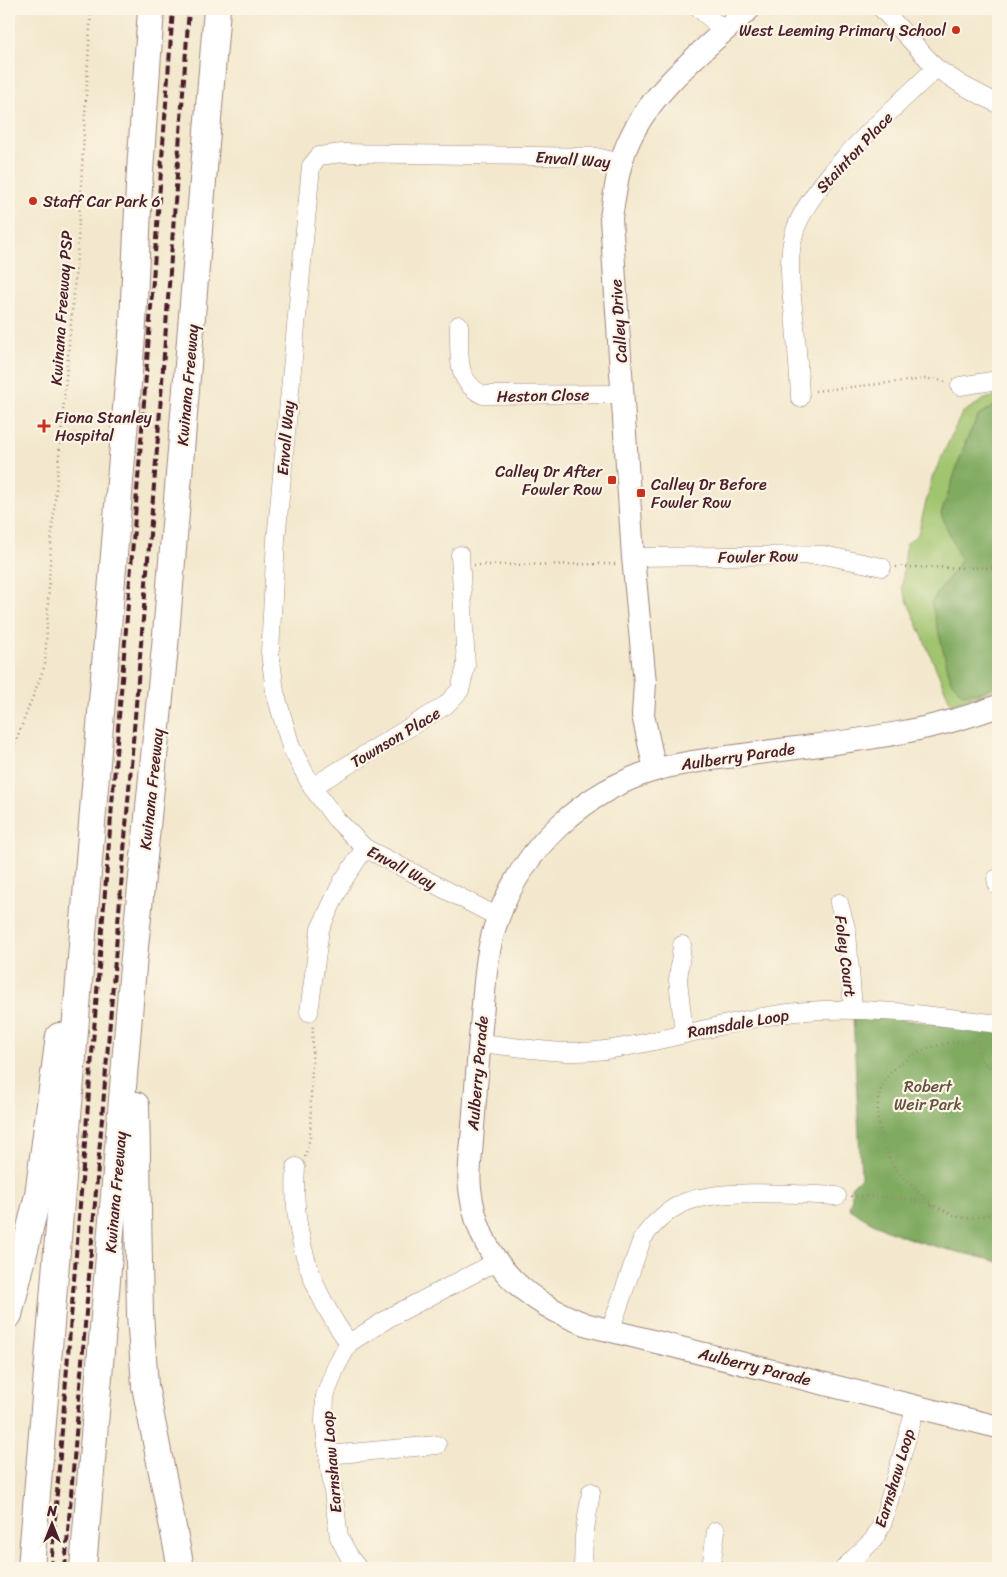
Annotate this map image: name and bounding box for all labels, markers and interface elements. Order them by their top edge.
place label: West Leeming Primary School [739,16,946,45]
marker: West Leeming Primary School [950,24,962,36]
street label: Stainton Place [808,105,900,200]
street label: Envall Way [535,142,612,177]
place label: Staff Car Park 6 [43,187,161,216]
marker: Staff Car Park 6 [27,195,39,207]
street label: Kwinana Freeway PSP [42,229,81,386]
street label: Calley Drive [601,278,636,364]
street label: Kwinana Freeway [168,322,207,447]
street label: Heston Close [496,380,590,411]
street label: Envall Way [268,399,303,477]
place label: Fiona Stanley Hospital [55,403,153,450]
marker: Fiona Stanley Hospital [37,419,51,433]
place label: Calley Dr After Fowler Row [495,457,603,504]
place label: Calley Dr Before Fowler Row [651,470,767,517]
marker: Calley Dr After Fowler Row [606,474,618,486]
marker: Calley Dr Before Fowler Row [635,487,647,499]
street label: Fowler Row [718,541,799,572]
street label: Townson Place [344,699,446,776]
street label: Kwinana Freeway [131,726,172,851]
street label: Aulberry Parade [678,734,797,779]
street label: Envall Way [362,837,442,898]
street label: Foley Court [826,914,865,999]
street label: Ramsdale Loop [685,1000,792,1047]
street label: Aulberry Parade [458,1015,497,1133]
park label: Robert Weir Park [894,1072,962,1119]
street label: Kwinana Freeway [96,1129,135,1254]
street label: Aulberry Parade [695,1338,814,1394]
street label: Earnshaw Loop [313,1409,350,1514]
street label: Earnshaw Loop [866,1425,923,1531]
text: N [46,1499,57,1524]
north arrow [28,1500,78,1550]

